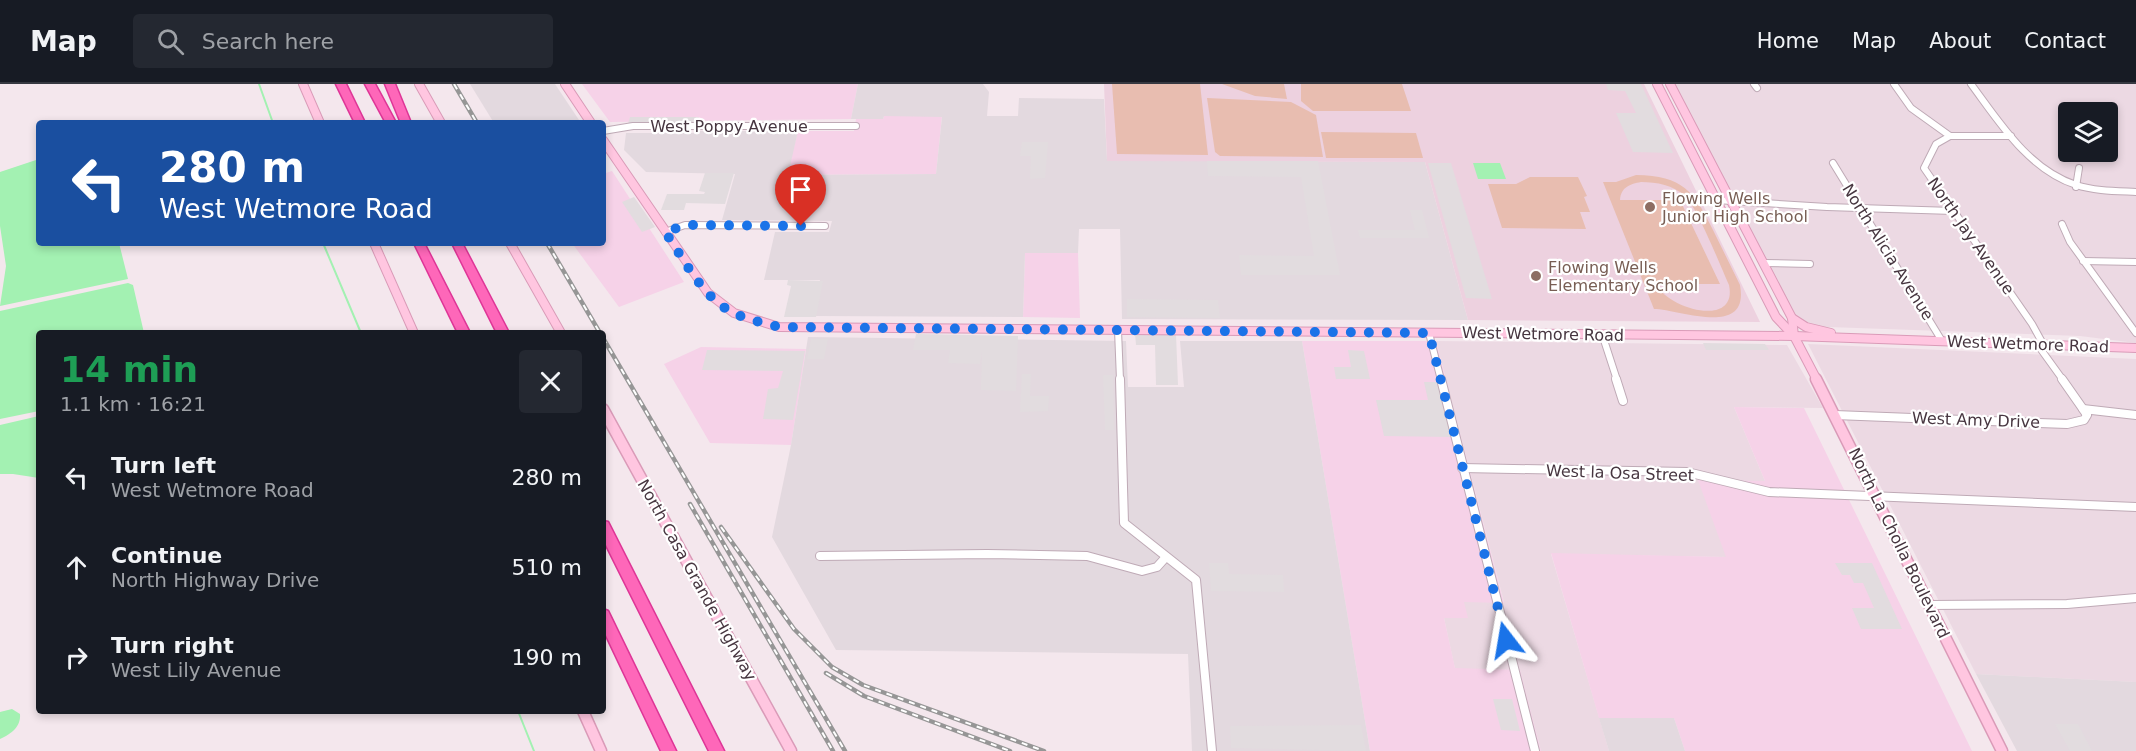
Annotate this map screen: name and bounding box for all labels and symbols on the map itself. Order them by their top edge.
street label: West Poppy Avenue [650,117,808,136]
pin [775,164,826,226]
street label: North Jay Avenue [1924,174,2018,298]
street label: North Alicia Avenue [1838,180,1938,324]
place label: Flowing Wells Junior High School [1661,189,1808,226]
marker: Flowing Wells Junior High School [1643,200,1657,214]
place label: Flowing Wells Elementary School [1548,258,1698,295]
marker: Flowing Wells Elementary School [1529,269,1543,283]
street label: West Wetmore Road [1462,323,1624,345]
street label: West Wetmore Road [1947,332,2109,356]
street label: West Amy Drive [1912,408,2040,432]
street label: North La Cholla Boulevard [1845,445,1953,641]
street label: West la Osa Street [1546,461,1694,485]
street label: North Casa Grande Highway [634,476,760,684]
position arrow [1474,608,1538,672]

